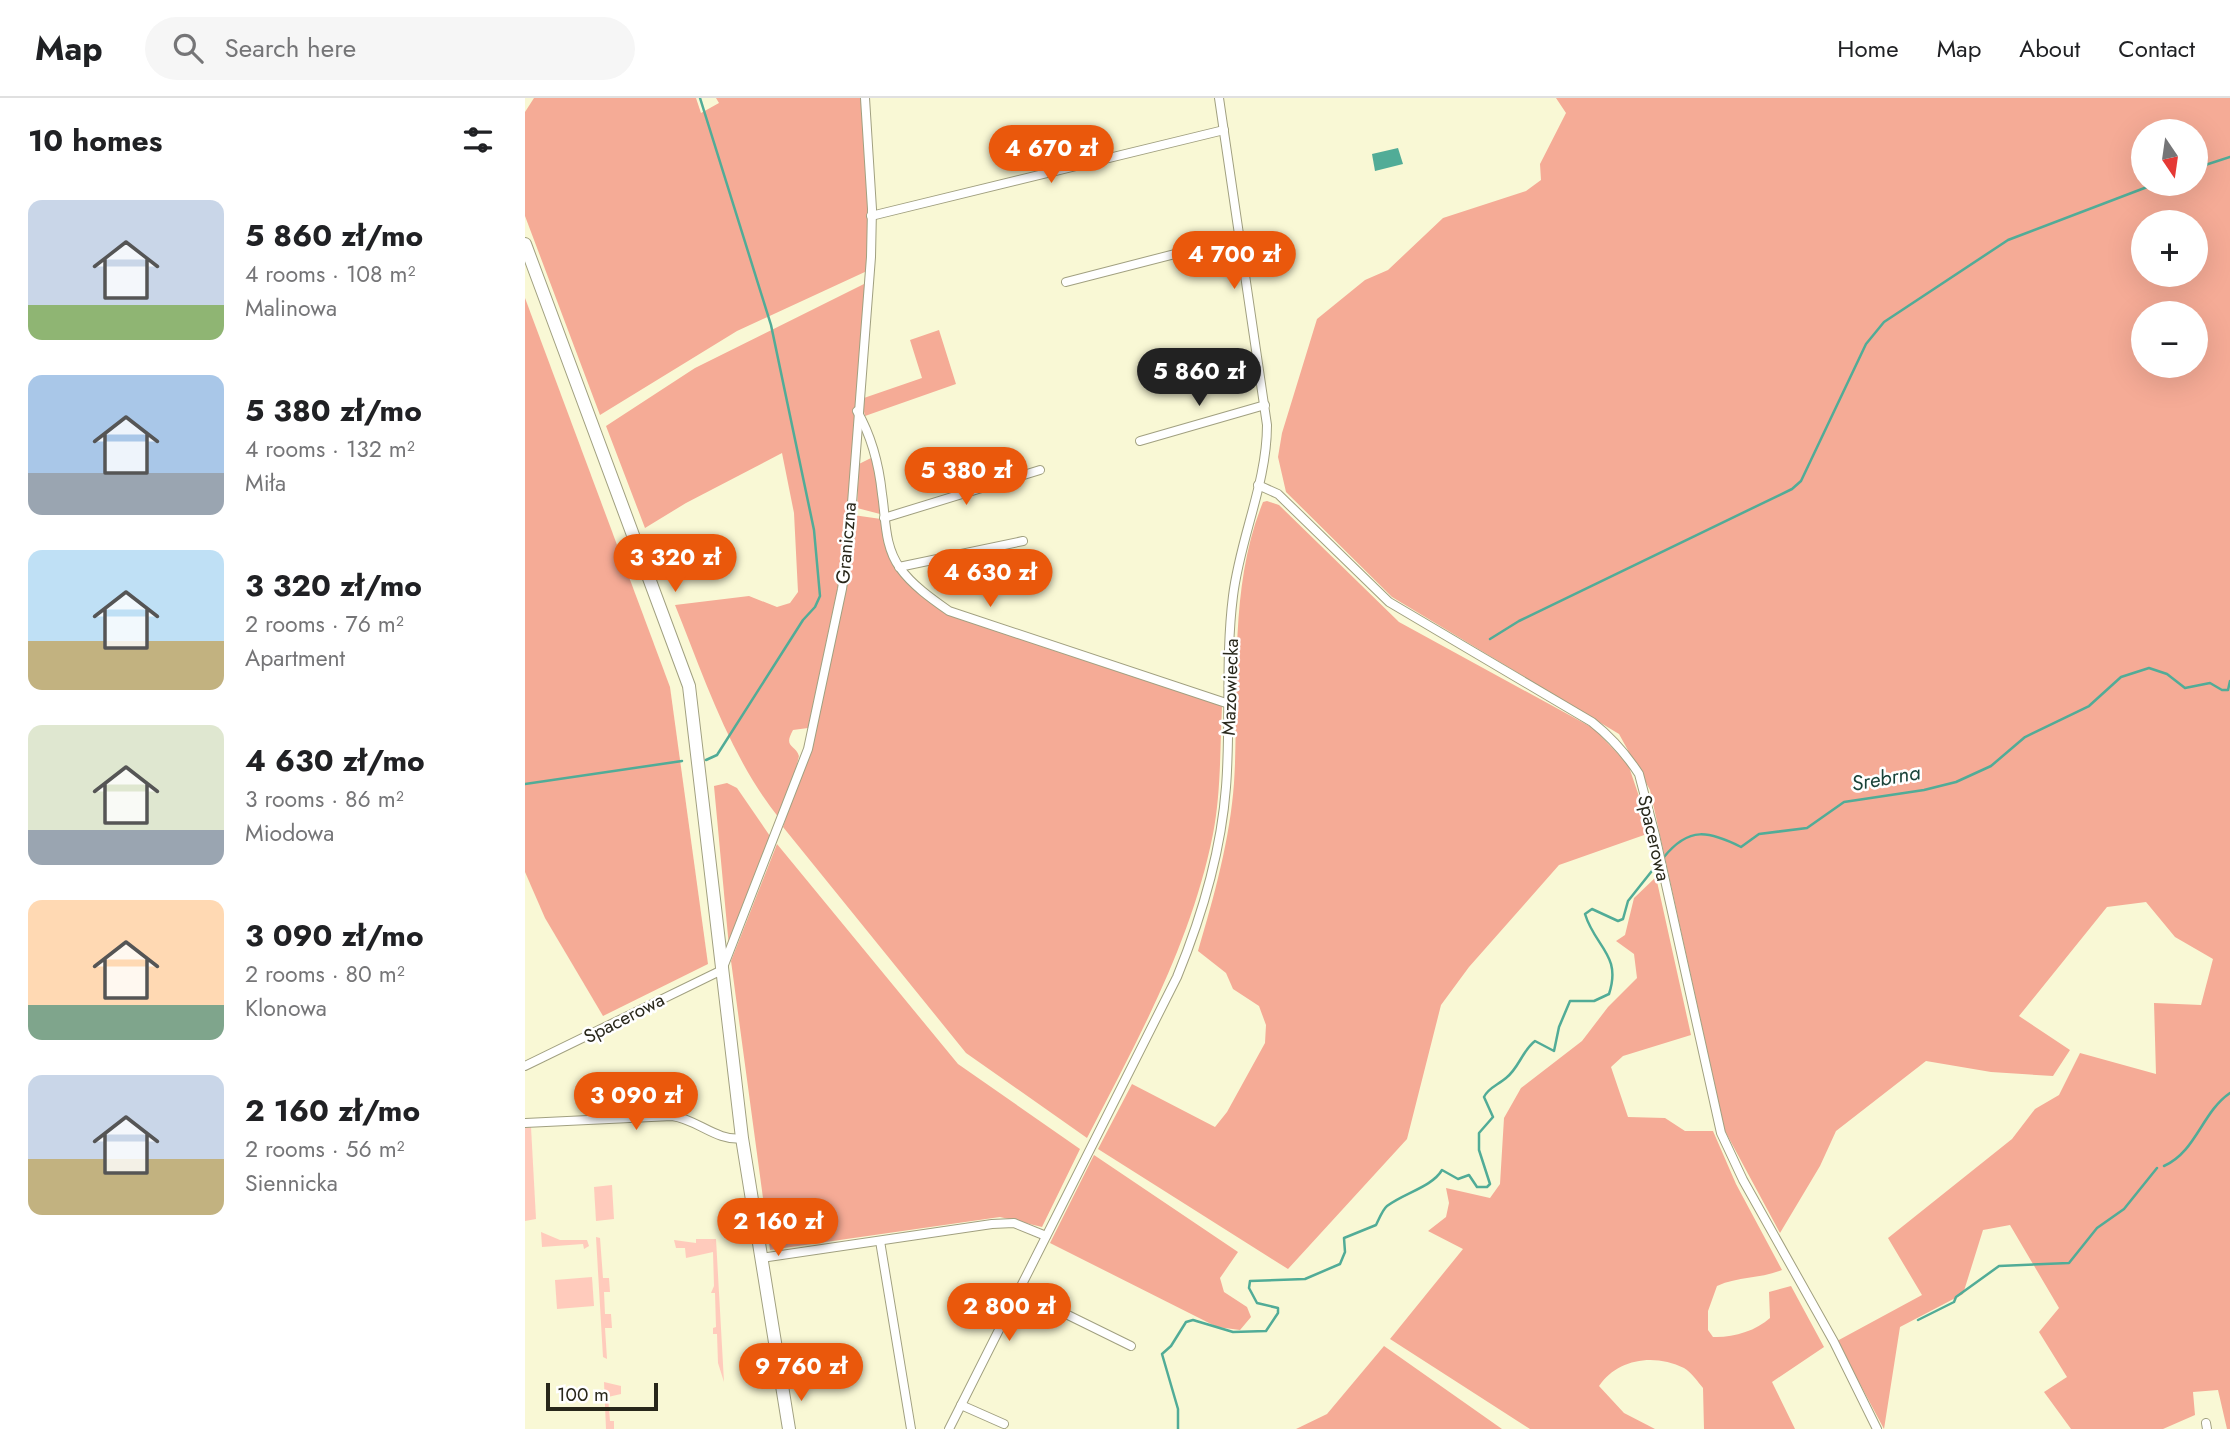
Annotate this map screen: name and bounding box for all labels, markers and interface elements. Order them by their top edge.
search box [145,17,635,80]
text: Map [35,25,103,72]
icon: search [169,29,207,67]
text: Search here [225,29,356,67]
text: Home [1837,31,1899,66]
text: Map [1937,31,1981,66]
text: About [2019,31,2080,66]
text: Contact [2118,31,2195,66]
text: 10 homes [28,119,162,162]
north arrow [2131,119,2209,196]
map controls [2131,119,2208,378]
icon: filters [459,121,497,159]
pin: 4 670 zł [979,126,1123,185]
text: 4 670 zł [1005,131,1097,165]
button: + [2131,210,2208,287]
text: 5 860 zł/mo [245,214,423,257]
icon: home [84,228,168,312]
pin: 4 700 zł [1162,232,1306,291]
text: 4 700 zł [1188,237,1280,271]
text: 4 rooms · 108 m² [245,257,415,291]
text: Malinowa [245,291,337,325]
button: − [2131,301,2208,378]
pin: 5 860 zł [1127,348,1271,408]
text: 5 860 zł [1153,354,1245,388]
text: 5 380 zł/mo [245,389,422,432]
icon: home [84,403,168,487]
text: 4 rooms · 132 m² [245,432,415,466]
pin: 5 380 zł [894,448,1038,507]
text: 5 380 zł [921,453,1011,487]
text: Miła [245,466,286,500]
street label: Graniczna [829,501,863,585]
pin: 3 320 zł [603,534,747,594]
text: 3 320 zł [630,540,720,574]
pin: 4 630 zł [918,550,1062,609]
text: 4 630 zł [944,555,1036,589]
text: 3 320 zł/mo [245,564,422,607]
icon: home [84,578,168,662]
text: 2 rooms · 76 m² [245,607,404,641]
street label: Mazowiecka [1215,638,1245,736]
text: Apartment [245,641,345,675]
text: 4 630 zł/mo [245,739,425,782]
icon: home [84,753,168,837]
water label: Srebrna [1849,757,1923,799]
text: 3 rooms · 86 m² [245,782,404,816]
street label: Spacerowa [1631,792,1677,884]
text: Miodowa [245,816,334,850]
text: 3 090 zł/mo [245,914,424,957]
icon: home [84,928,168,1012]
text: 2 rooms · 80 m² [245,957,405,991]
street label: Spacerowa [579,986,669,1050]
text: Klonowa [245,991,327,1025]
pin: 3 090 zł [564,1072,708,1132]
text: 3 090 zł [590,1078,682,1112]
text: 2 160 zł/mo [245,1089,420,1132]
icon: home [84,1103,168,1187]
text: 2 rooms · 56 m² [245,1132,405,1166]
text: Siennicka [245,1166,338,1200]
pin: 2 160 zł [706,1198,850,1258]
text: 2 160 zł [733,1204,823,1238]
pin: 2 800 zł [937,1284,1081,1343]
text: 2 800 zł [963,1289,1055,1323]
pin: 9 760 zł [729,1344,873,1403]
text: 9 760 zł [755,1349,847,1383]
scale bar [546,1380,658,1412]
text: 100 m [557,1381,609,1408]

